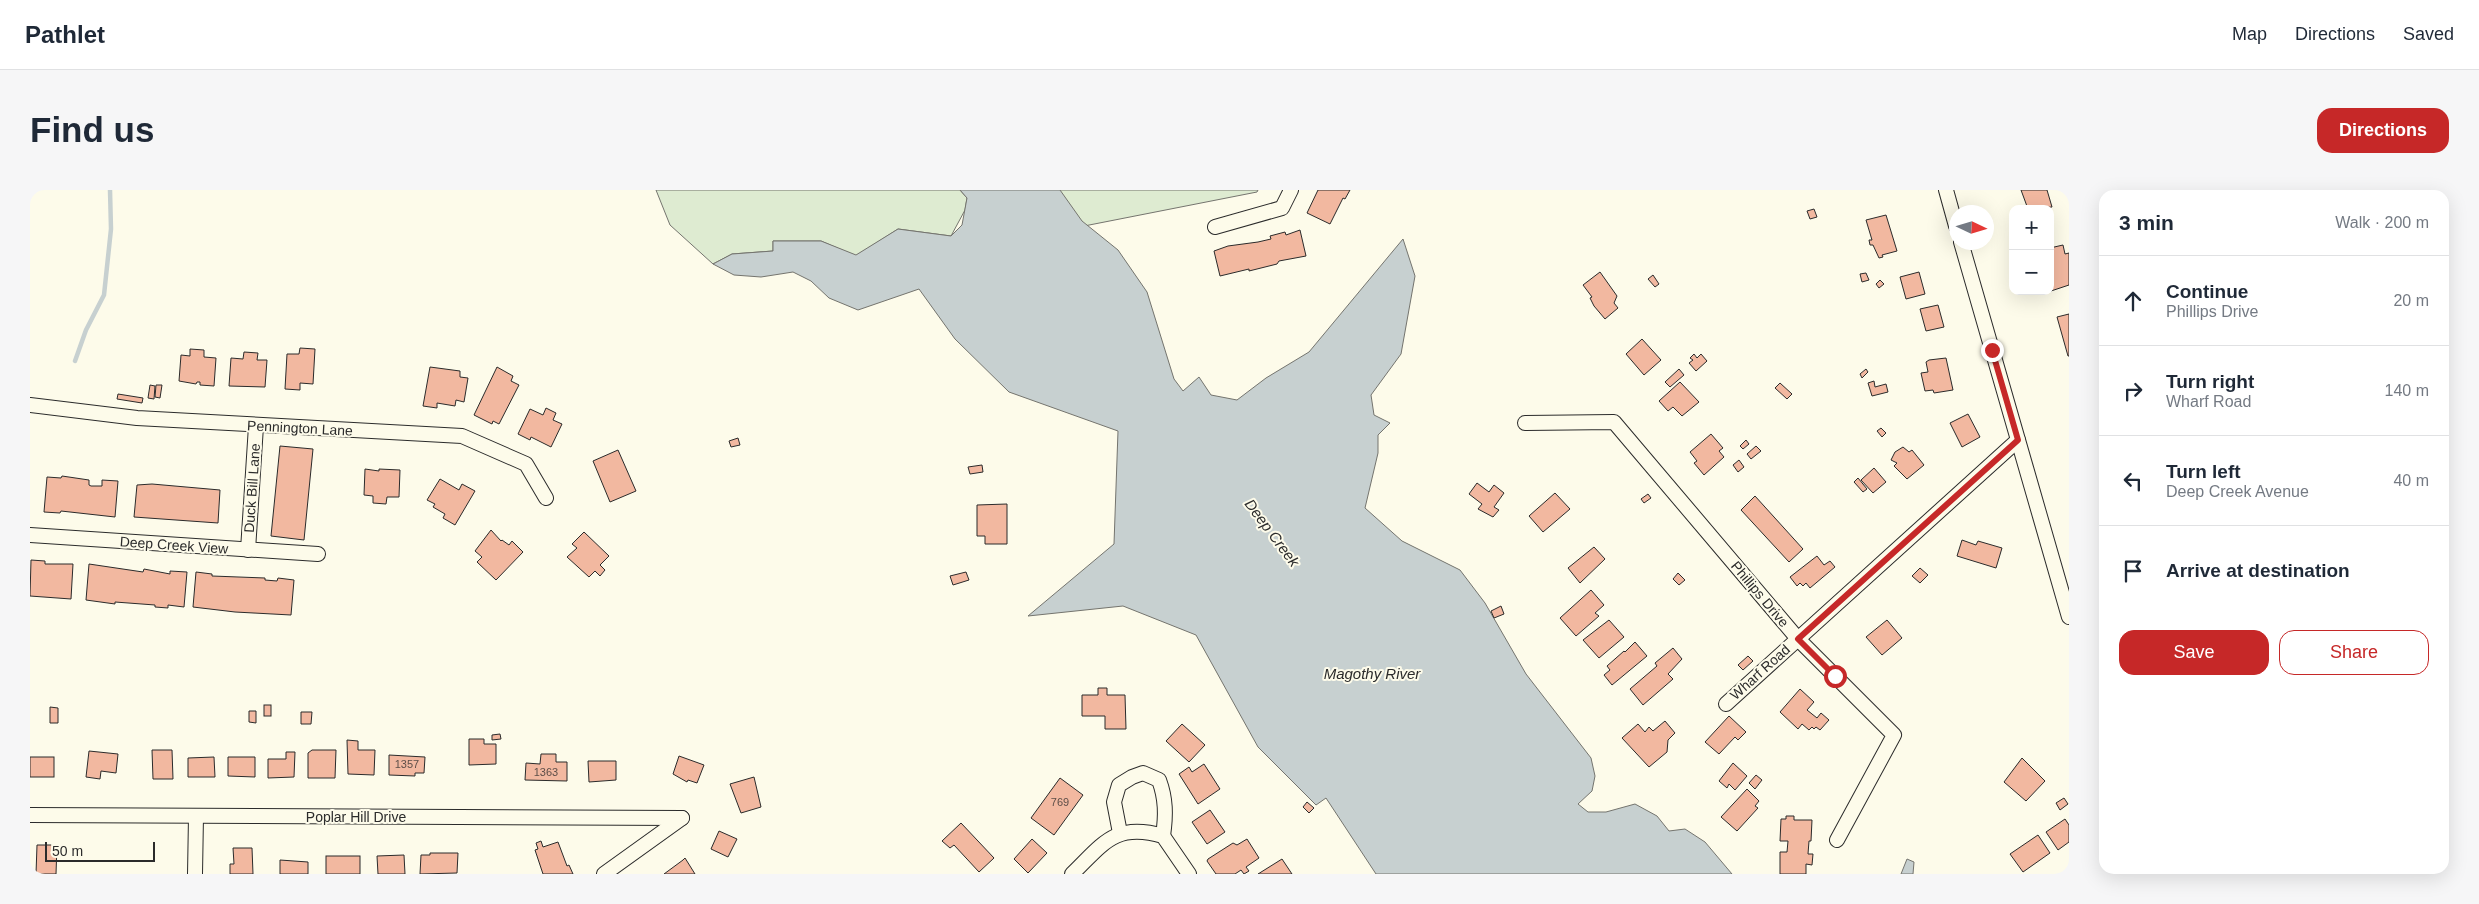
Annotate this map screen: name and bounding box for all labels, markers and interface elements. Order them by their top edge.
text: Pathlet [25,21,105,48]
text: Map [2232,24,2267,44]
text: Directions [2295,24,2375,44]
text: Saved [2403,24,2454,44]
button: Directions [2317,108,2449,153]
text: Find us [30,110,154,149]
north arrow [1949,205,1994,250]
map controls [2009,205,2054,295]
button: + [2009,205,2054,250]
text: 3 min [2119,211,2174,234]
text: Walk · 200 m [2335,214,2429,231]
button: − [2009,250,2054,295]
text: Continue [2166,281,2248,302]
icon: ahead [2119,287,2147,315]
text: 20 m [2393,292,2429,309]
text: Phillips Drive [2166,303,2258,320]
route end [1981,339,2004,362]
text: Turn right [2166,371,2254,392]
icon: right [2119,377,2147,405]
text: 140 m [2385,382,2429,399]
text: Wharf Road [2166,393,2251,410]
street label: Pennington Lane [247,417,353,439]
street label: Duck Bill Lane [241,443,263,533]
text: Turn left [2166,461,2241,482]
icon: left [2119,467,2147,495]
text: 40 m [2393,472,2429,489]
text: Deep Creek Avenue [2166,483,2309,500]
water label: Deep Creek [1242,496,1304,571]
street label: Deep Creek View [119,533,230,557]
icon: arrive [2119,557,2147,585]
street label: Phillips Drive [1728,558,1792,630]
text: Arrive at destination [2166,560,2350,581]
button: Save [2119,630,2269,675]
button: Share [2279,630,2429,675]
street label: Wharf Road [1727,641,1793,703]
water label: Magothy River [1324,665,1421,682]
route start [1824,665,1847,688]
house number: 1357 [395,758,419,770]
house number: 1363 [534,766,558,778]
house number: 769 [1051,796,1069,808]
street label: Poplar Hill Drive [306,809,406,825]
scale bar [45,839,155,862]
text: 50 m [52,843,83,859]

